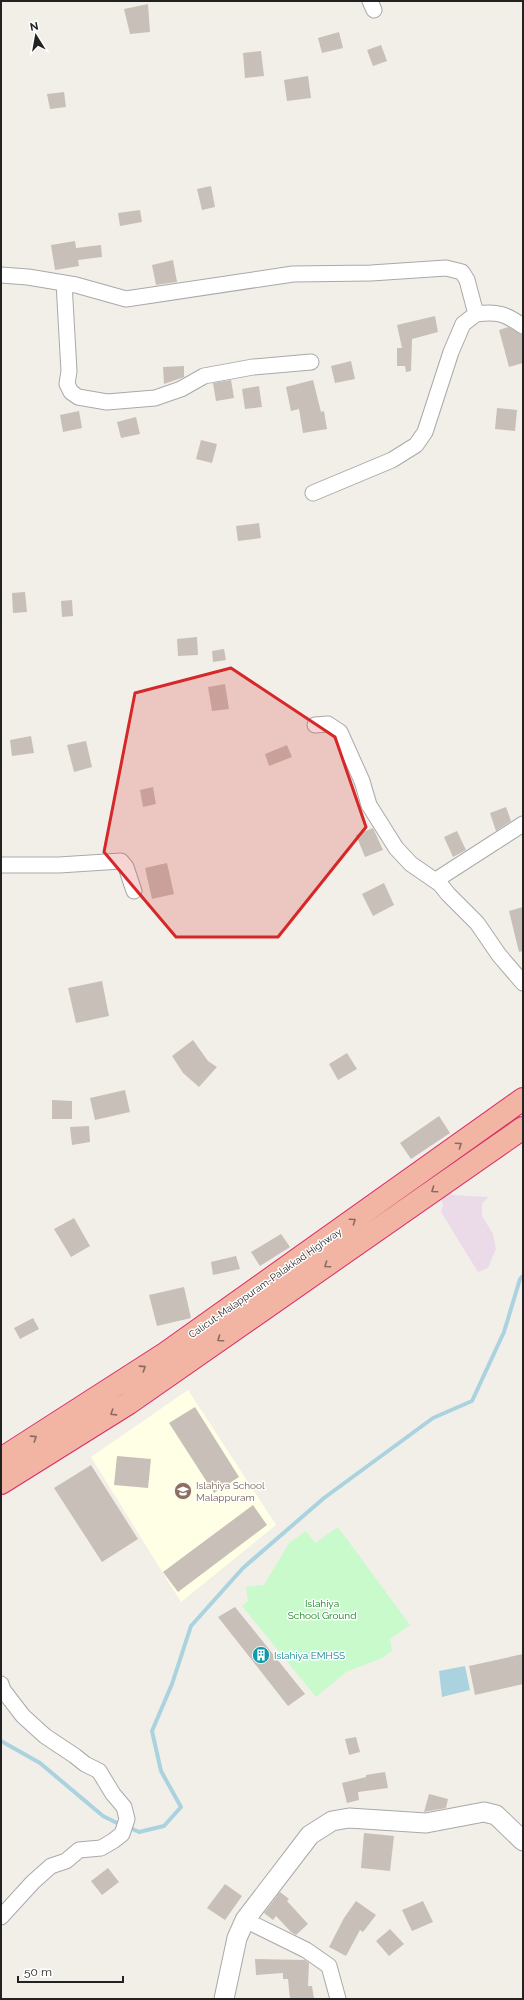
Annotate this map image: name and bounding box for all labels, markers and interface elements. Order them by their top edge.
north arrow [16,16,56,56]
text: N [29,19,40,34]
one-way arrow [454,1143,461,1150]
one-way arrow [431,1185,438,1192]
one-way arrow [348,1218,355,1225]
street label: Calicut-Malappuram-Palakkad Highway [187,1225,344,1340]
one-way arrow [324,1260,331,1268]
one-way arrow [218,1334,225,1341]
one-way arrow [139,1365,146,1372]
one-way arrow [110,1408,117,1415]
one-way arrow [30,1435,37,1443]
place label: Islahiya School Malappuram [196,1480,265,1503]
school or university icon: Islahiya School Malappuram [173,1481,193,1501]
park label: Islahiya School Ground [288,1598,356,1621]
building icon: Islahiya EMHSS [251,1645,271,1665]
place label: Islahiya EMHSS [274,1650,345,1661]
scale bar [18,1958,123,1984]
text: 50 m [24,1965,52,1979]

